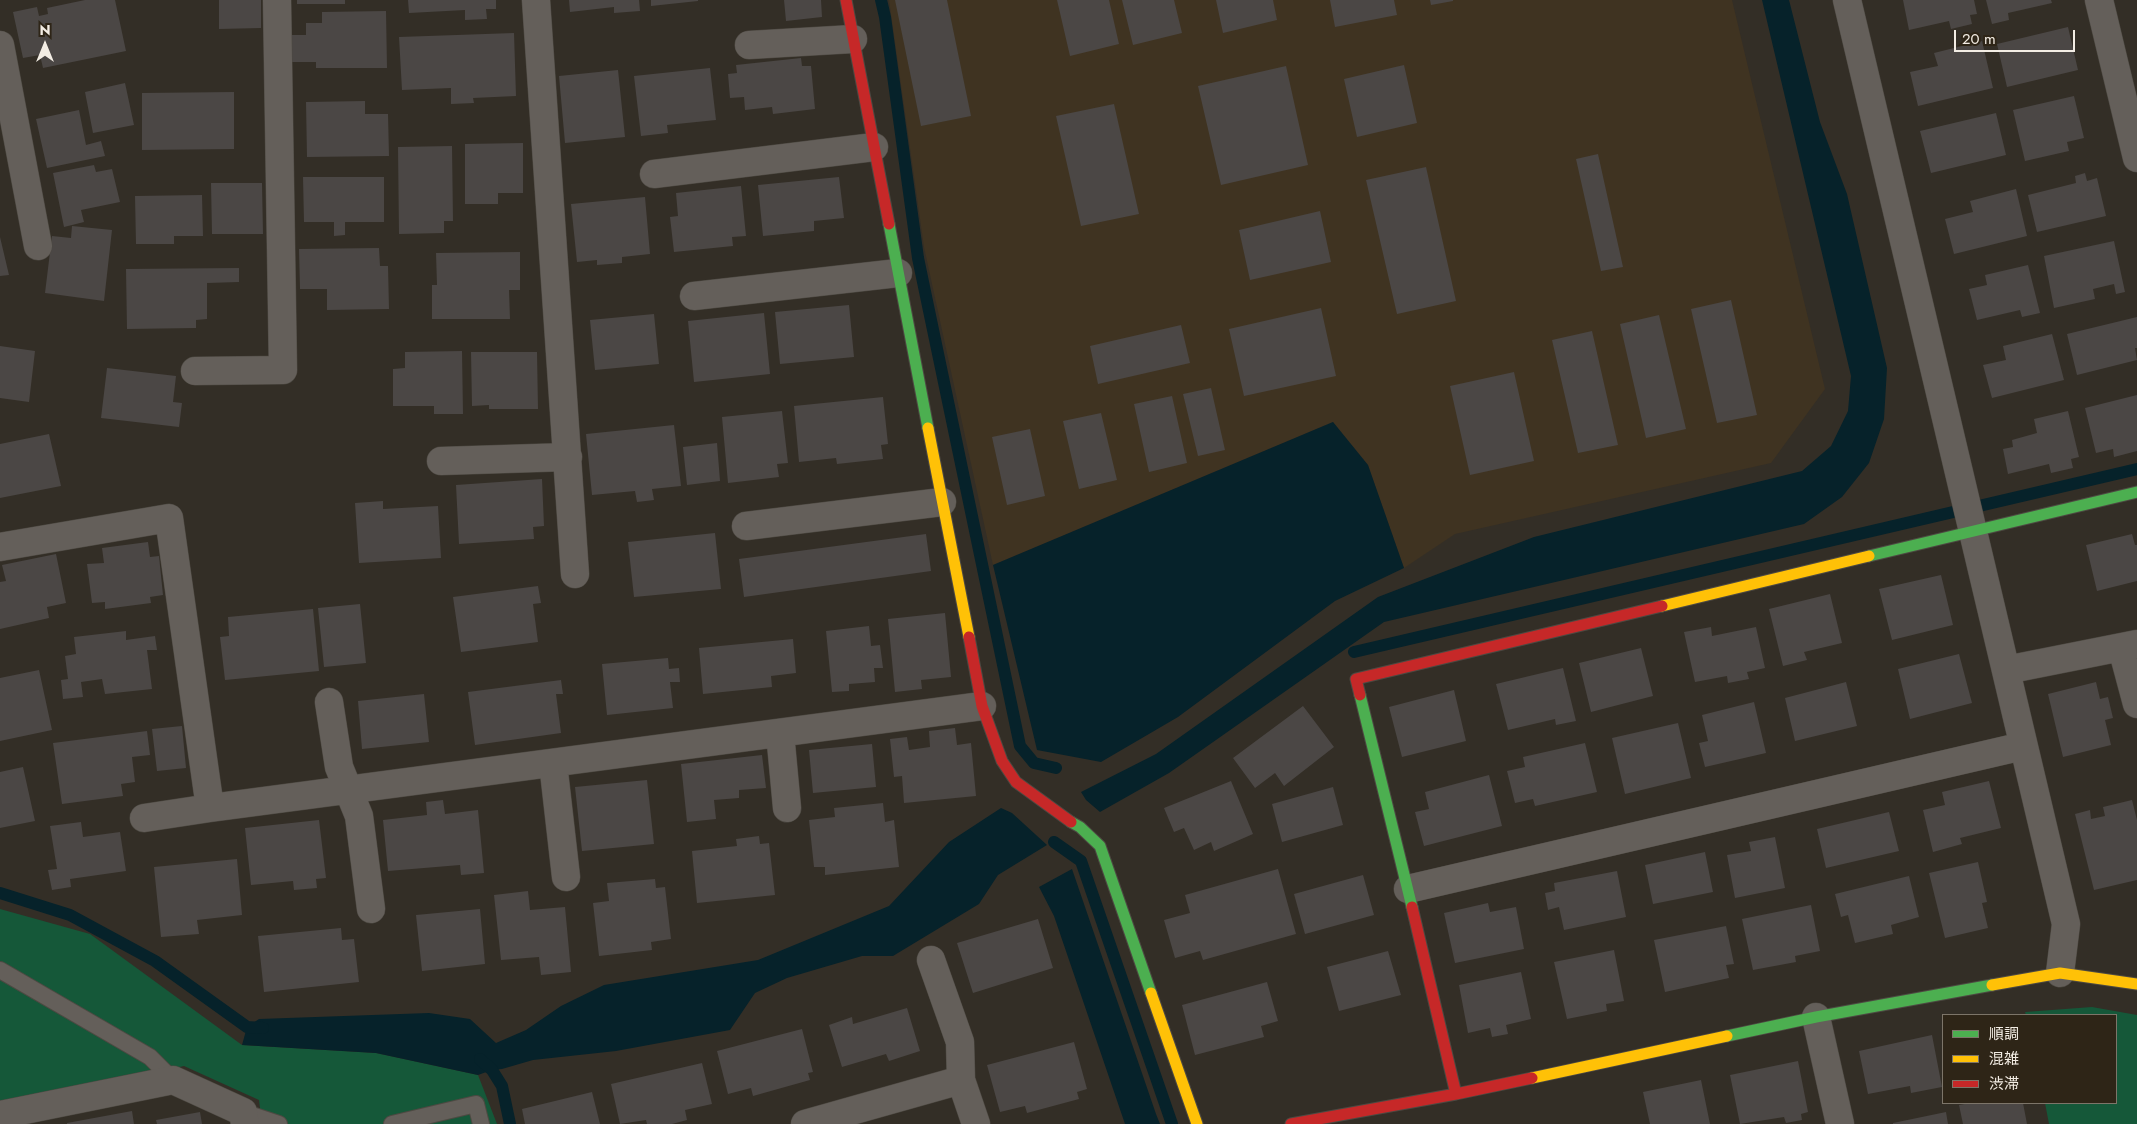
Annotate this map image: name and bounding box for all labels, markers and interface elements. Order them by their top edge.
north arrow [20,20,70,70]
text: N [39,20,51,40]
scale bar [1957,20,2078,52]
text: 20 m [1962,28,1996,50]
legend [1942,1014,2117,1104]
text: 順調 [1989,1023,2019,1045]
text: 混雑 [1989,1048,2019,1070]
text: 渋滞 [1989,1073,2019,1095]

